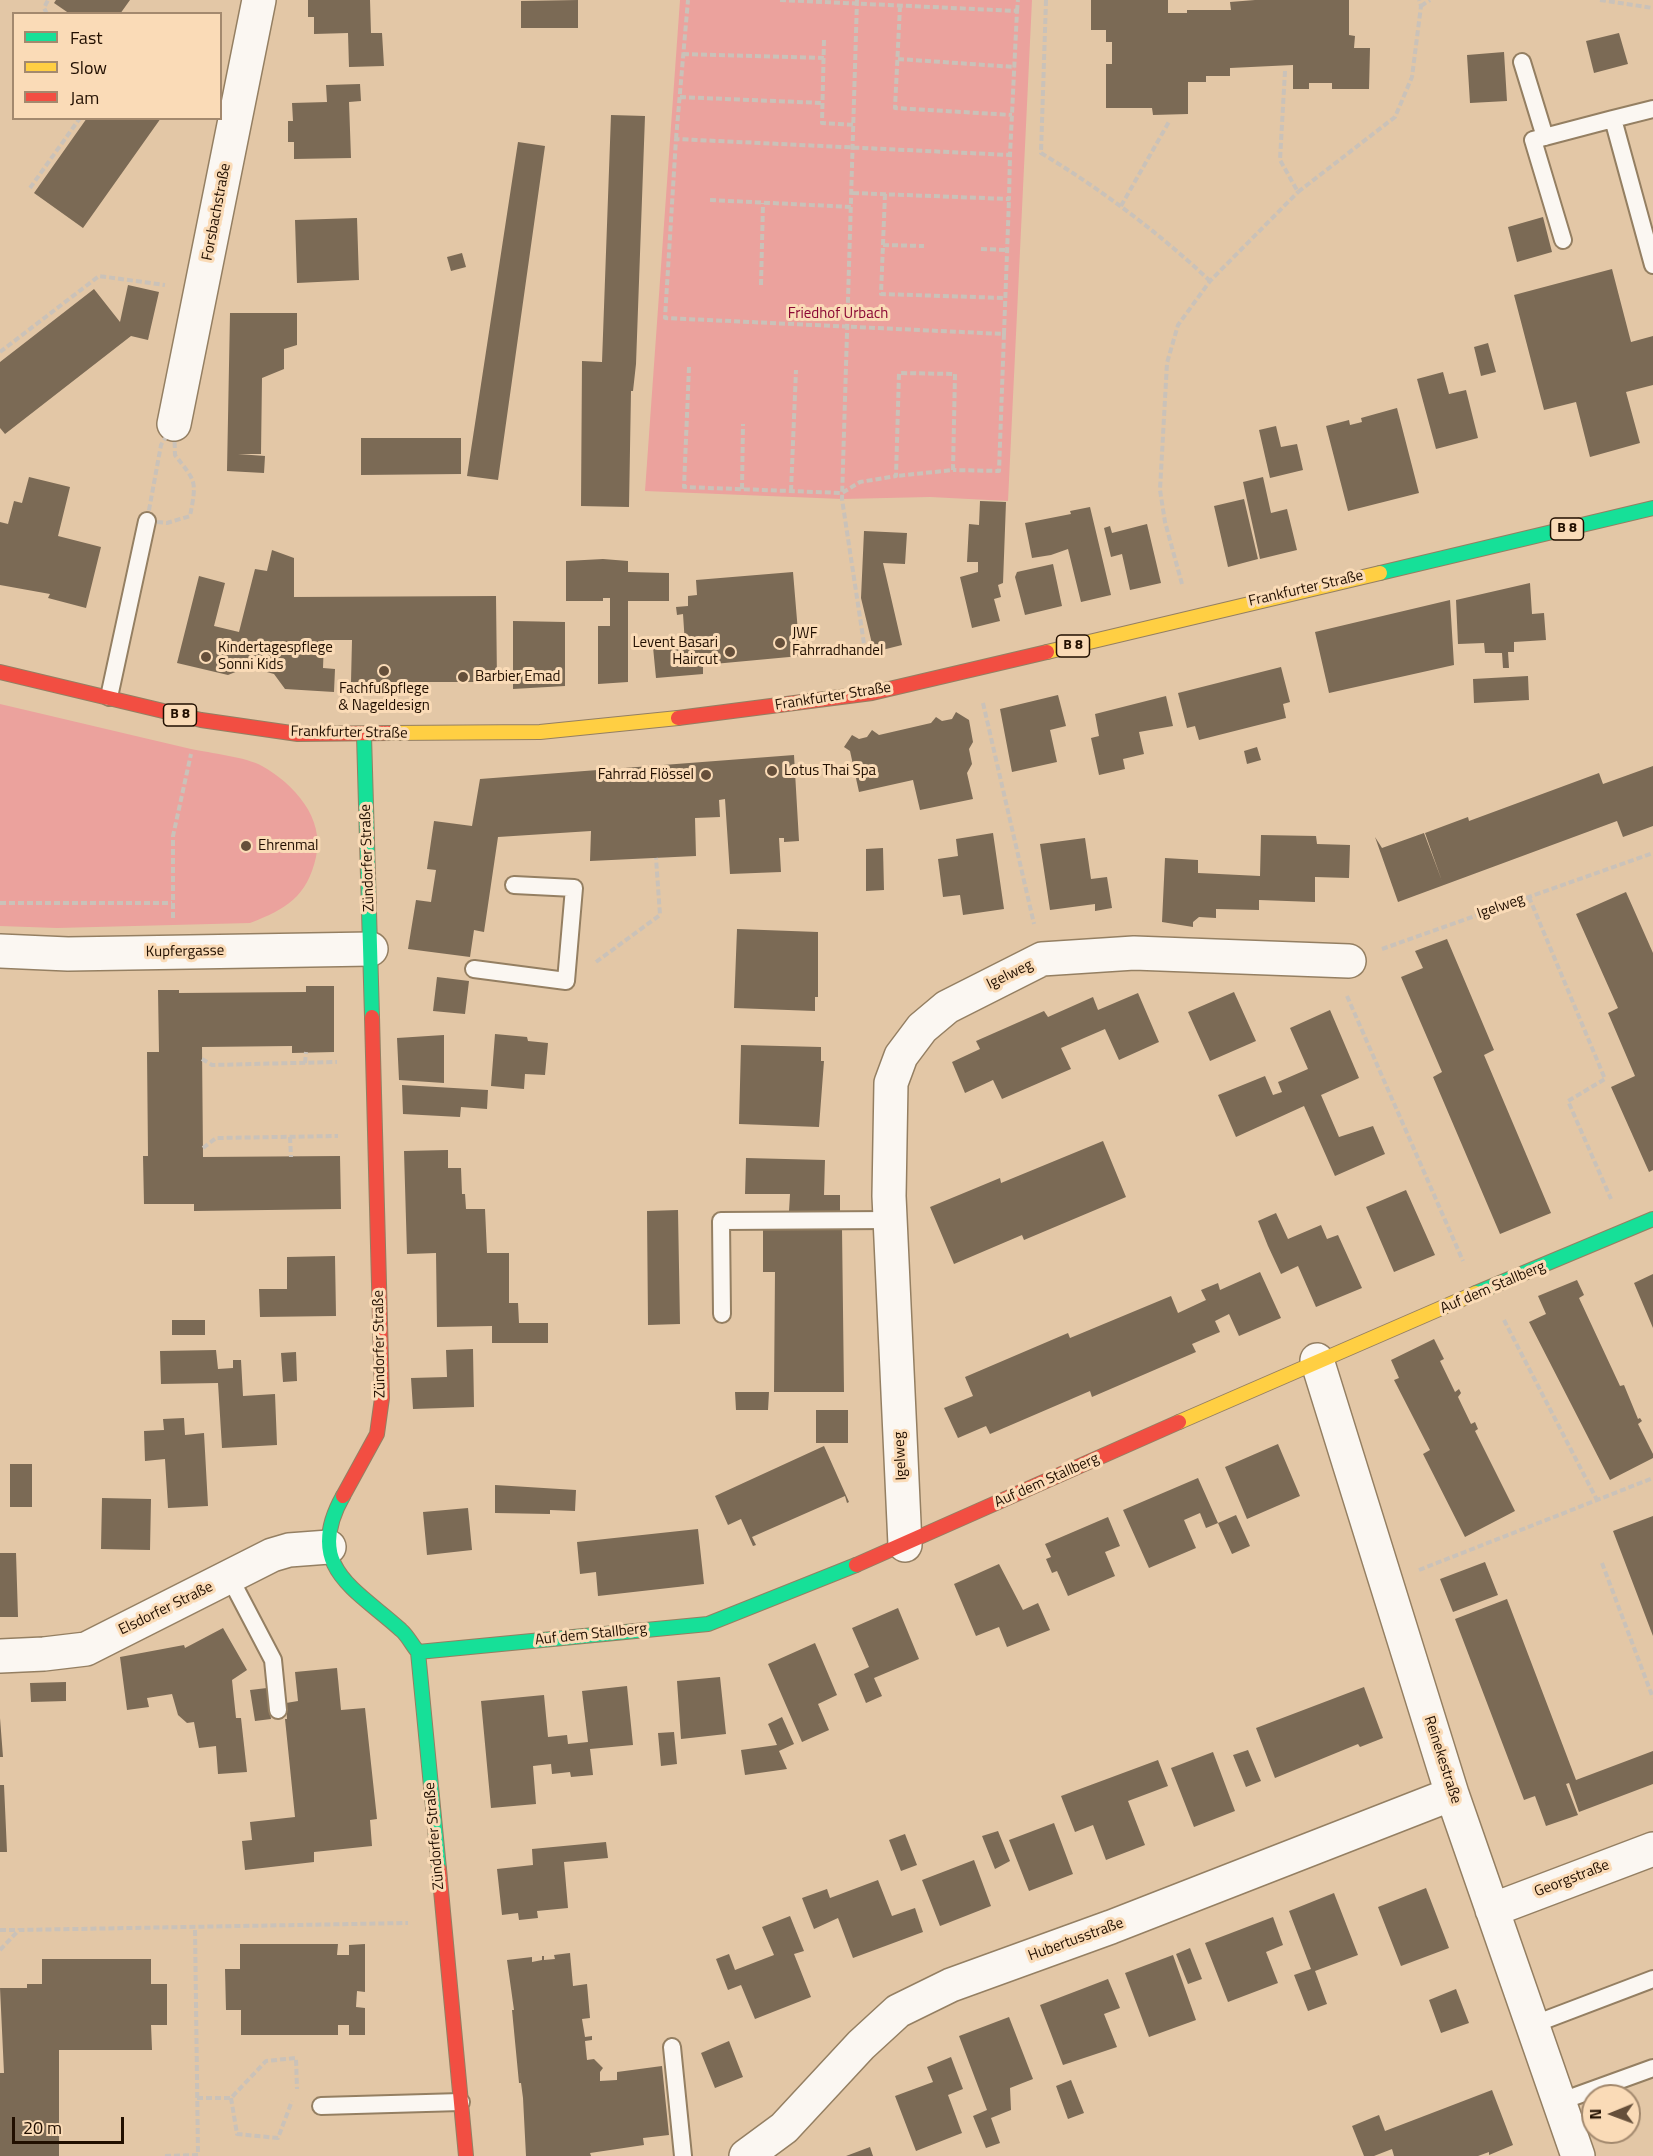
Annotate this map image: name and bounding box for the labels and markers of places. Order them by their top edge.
place label: JWF Fahrradhandel [792,625,883,660]
place label: Levent Basari Haircut [632,634,718,669]
marker: JWF Fahrradhandel [773,636,787,650]
place label: Kindertagespflege Sonni Kids [218,639,333,674]
marker: Levent Basari Haircut [723,645,737,659]
marker: Kindertagespflege Sonni Kids [199,650,213,664]
marker: Fachfußpflege & Nageldesign [377,664,391,678]
place label: Barbier Emad [475,668,560,686]
marker: Barbier Emad [456,670,470,684]
place label: Fachfußpflege & Nageldesign [338,680,430,715]
place label: Lotus Thai Spa [784,762,876,780]
marker: Lotus Thai Spa [765,764,779,778]
place label: Fahrrad Flössel [598,766,694,784]
marker: Fahrrad Flössel [699,768,713,782]
place label: Ehrenmal [258,837,319,855]
marker: Ehrenmal [239,839,253,853]

